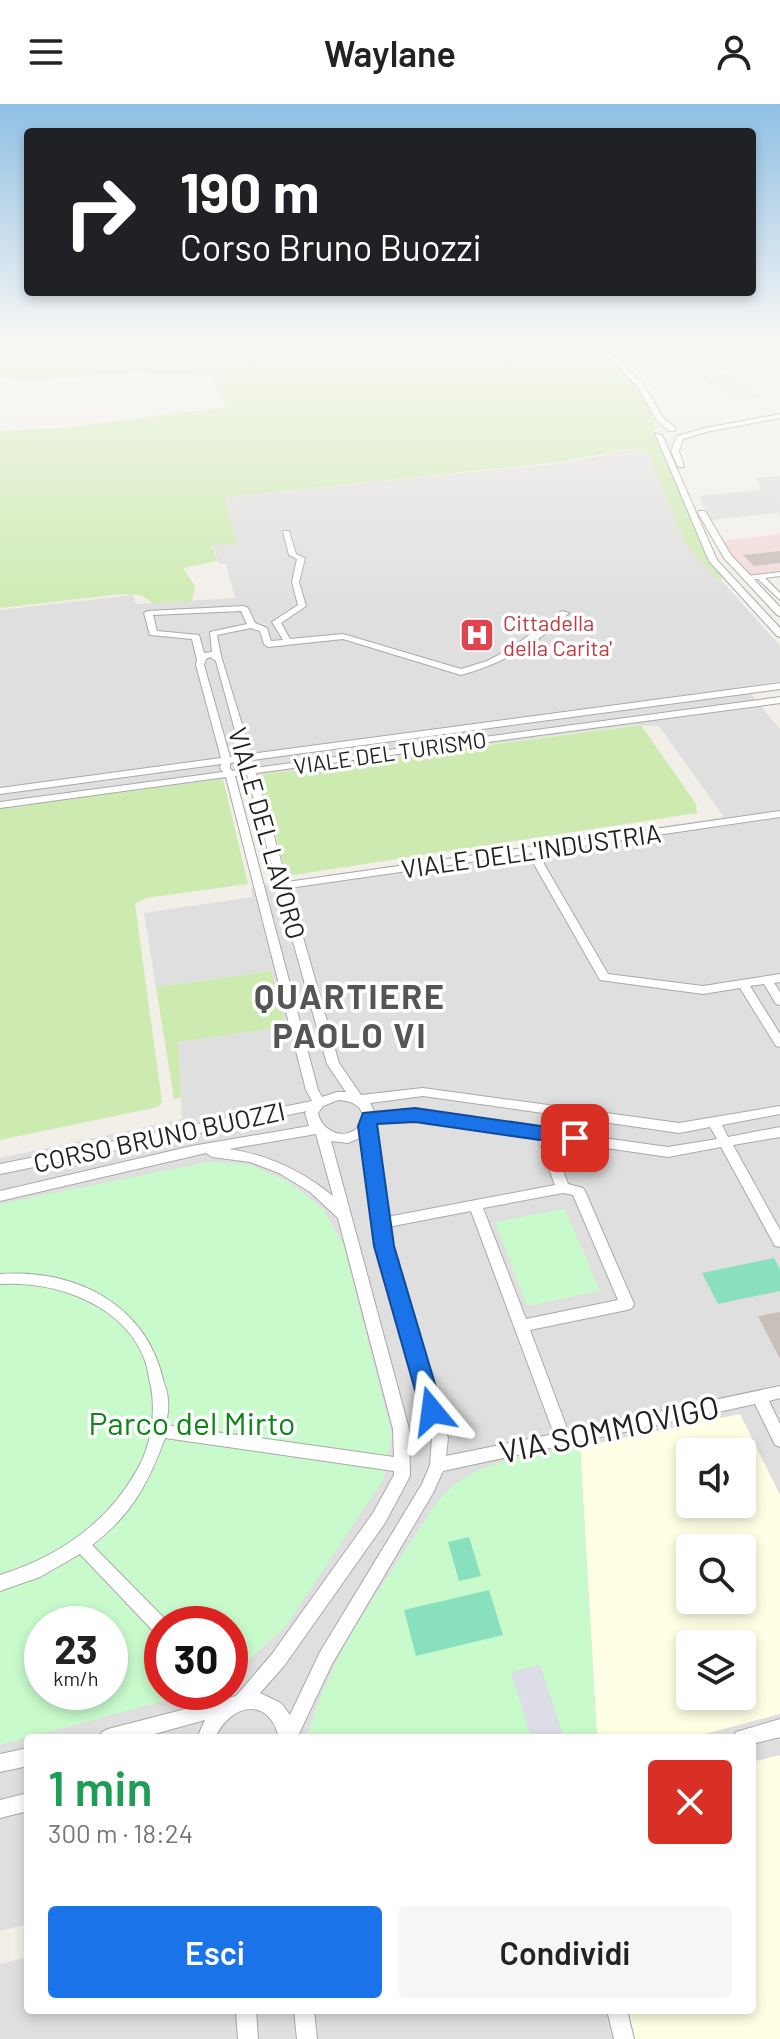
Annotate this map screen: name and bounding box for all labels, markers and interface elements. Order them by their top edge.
icon: menu [24,30,68,74]
icon: person [712,30,756,74]
text: Waylane [324,31,456,74]
text: 190 m [180,157,319,224]
icon: right [48,160,152,264]
text: Corso Bruno Buozzi [180,225,482,268]
place label: Cittadella della Carita' [503,609,612,660]
hospital icon: Cittadella della Carita' [458,616,496,654]
street label: VIALE DEL LAVORO [223,724,313,942]
street label: VIALE DEL TURISMO [292,726,488,778]
street label: VIALE DELL'INDUSTRIA [399,816,663,884]
district label: QUARTIERE PAOLO VI [254,975,446,1055]
street label: CORSO BRUNO BUOZZI [30,1094,288,1178]
pin [541,1104,609,1172]
icon: arrive [553,1116,597,1160]
position arrow [390,1369,474,1453]
street label: VIA SOMMOVIGO [496,1386,722,1470]
park label: Parco del Mirto [88,1403,296,1441]
map controls [676,1438,756,1710]
button: sound [676,1438,756,1518]
button: search [676,1534,756,1614]
speed limit sign: 30 [144,1606,248,1710]
text: 23 [54,1624,98,1672]
button: layers [676,1630,756,1710]
text: km/h [53,1666,99,1690]
text: 1 min [48,1758,153,1816]
button: close [648,1760,732,1844]
text: 300 m · 18:24 [48,1817,193,1848]
button: Esci [48,1906,382,1998]
button: Condividi [398,1906,732,1998]

